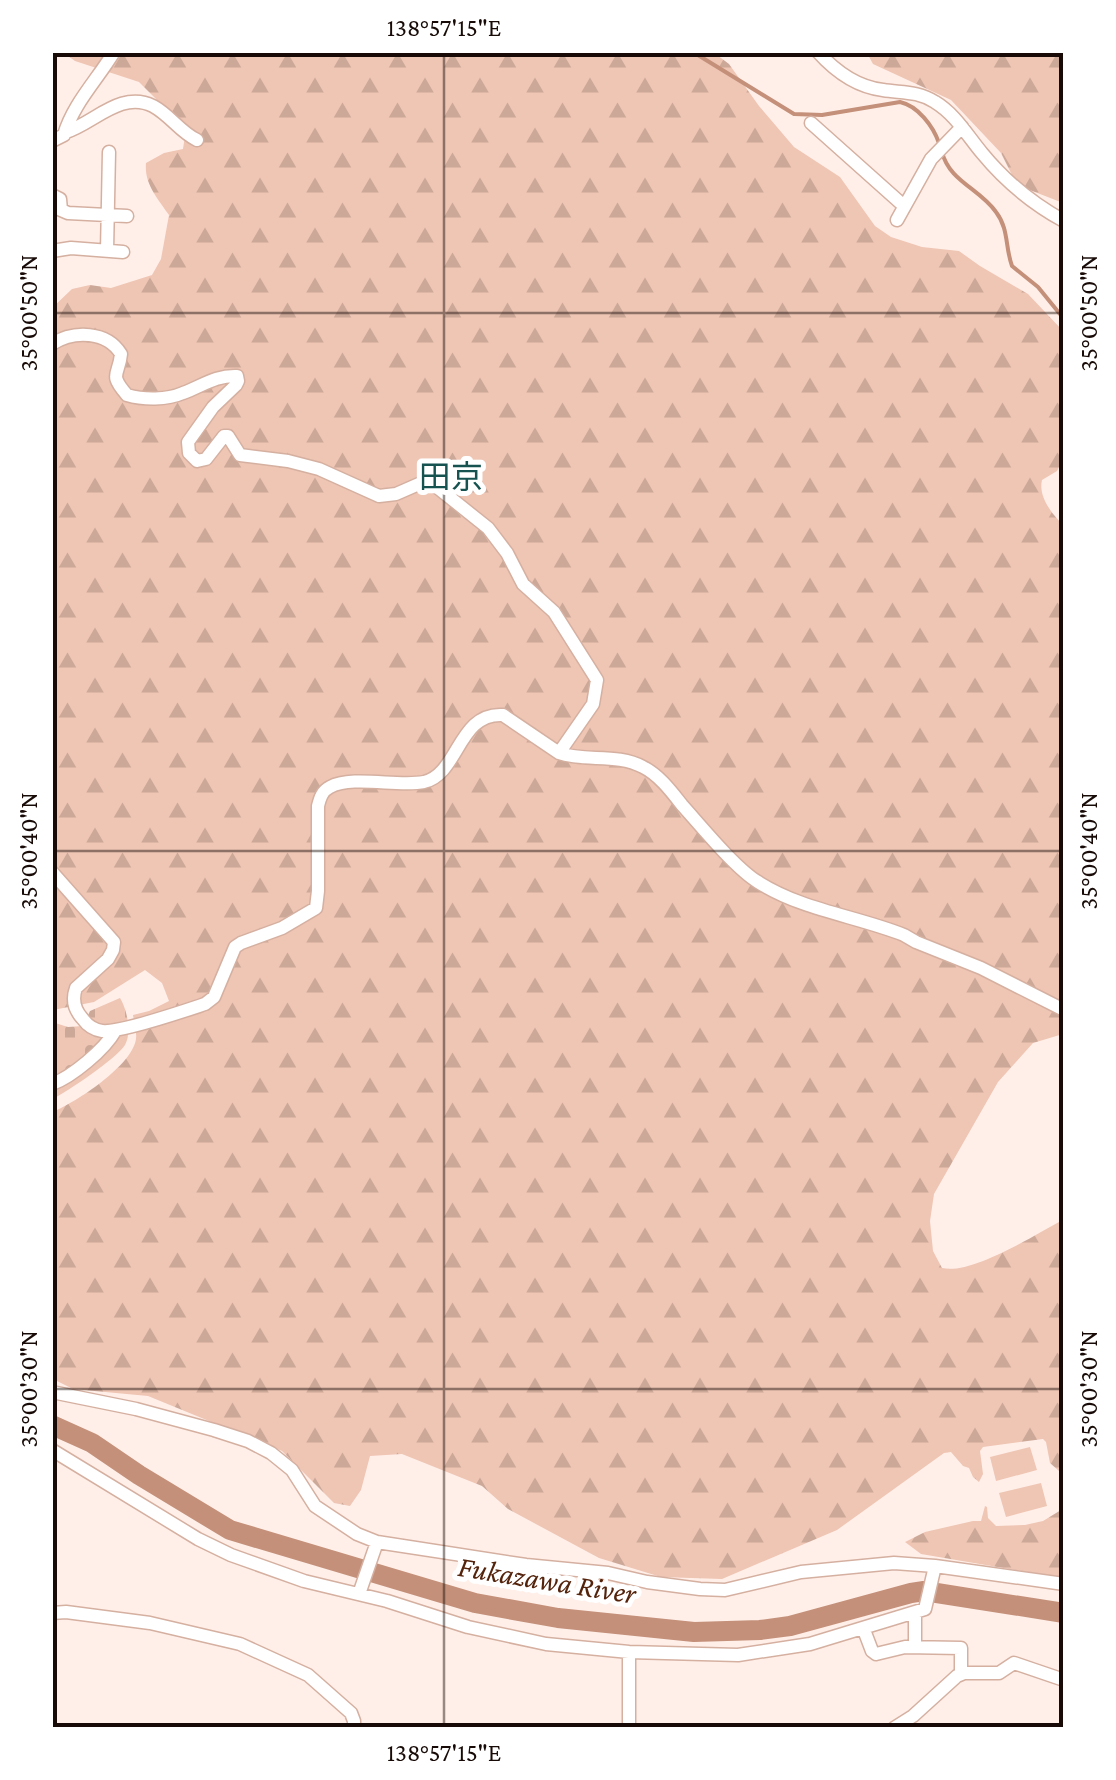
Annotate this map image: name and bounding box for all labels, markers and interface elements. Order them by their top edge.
text: 138°57'15"E [387,14,501,41]
text: 35°00'50"N [15,254,42,372]
text: 35°00'50"N [1075,254,1102,372]
district label: 田京 [419,459,483,495]
text: 35°00'40"N [15,792,42,910]
text: 35°00'40"N [1075,792,1102,910]
text: 35°00'30"N [15,1330,42,1448]
text: 35°00'30"N [1075,1330,1102,1448]
water label: Fukazawa River [456,1549,640,1610]
text: 138°57'15"E [387,1739,501,1766]

